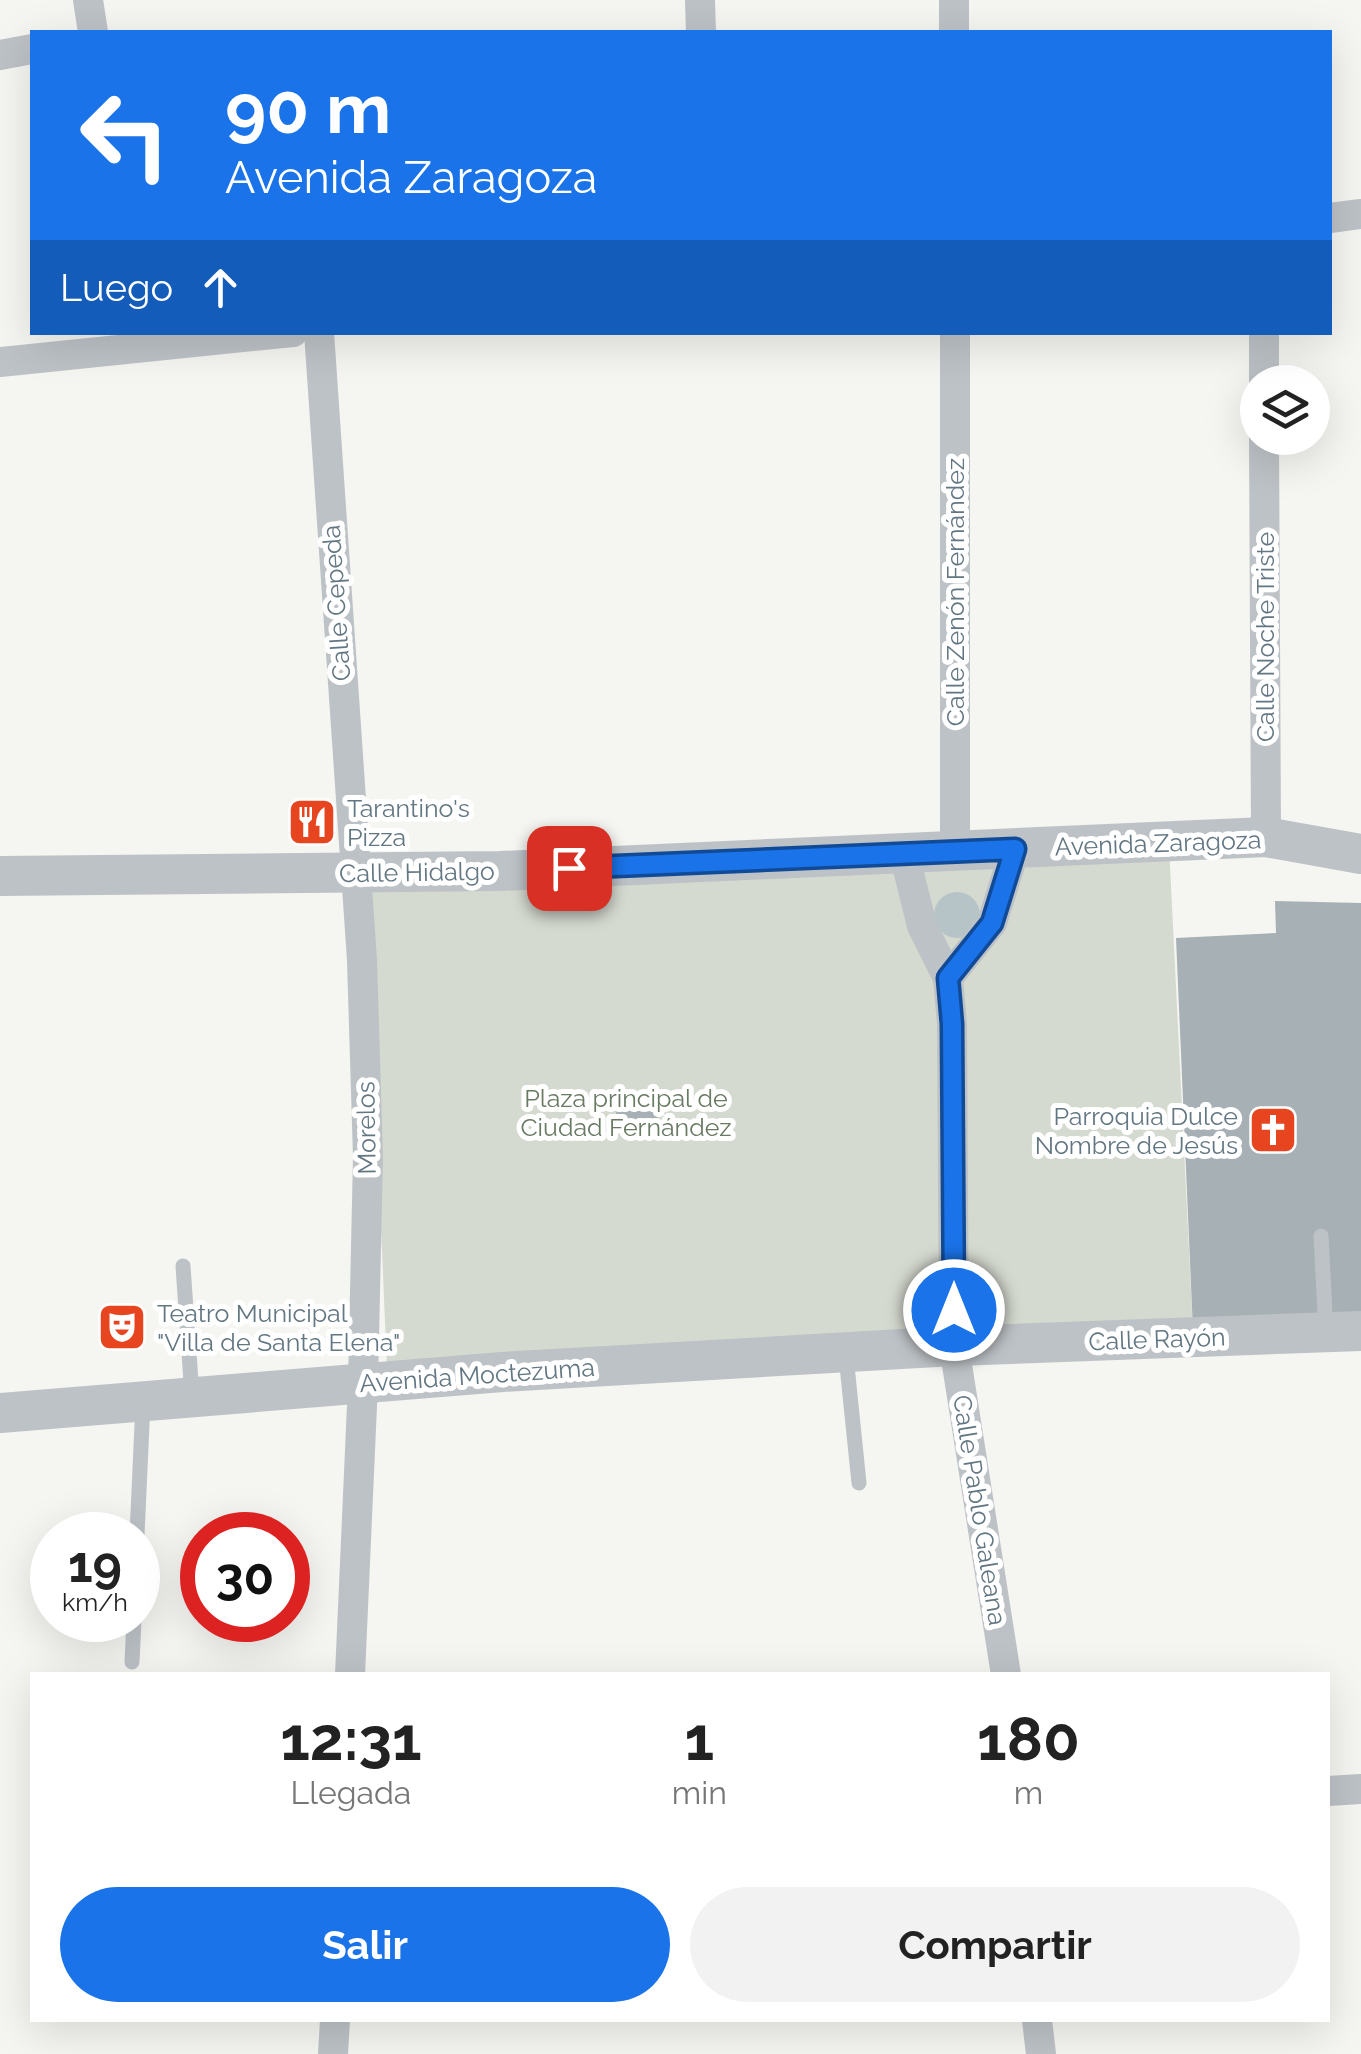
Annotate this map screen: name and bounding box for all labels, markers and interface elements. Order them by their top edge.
text: 90 m [225,67,391,149]
icon: left [60,70,190,200]
text: Avenida Zaragoza [225,151,597,204]
icon: ahead [193,260,248,315]
text: Luego [60,265,173,310]
map controls [1240,365,1330,455]
button: layers [1240,365,1330,455]
street label: Calle Zenón Fernández [940,458,970,726]
street label: Calle Cepeda [316,524,356,682]
street label: Calle Noche Triste [1250,532,1280,742]
place label: Tarantino's Pizza [347,793,470,852]
restaurant icon: Tarantino's Pizza [286,796,338,848]
street label: Avenida Zaragoza [1054,824,1262,862]
pin [527,826,612,911]
icon: arrive [542,841,597,896]
street label: Calle Hidalgo [339,856,495,888]
street label: Morelos [350,1081,382,1175]
park label: Plaza principal de Ciudad Fernández [520,1083,732,1142]
place label: Parroquia Dulce Nombre de Jesús [1035,1101,1238,1160]
church icon: Parroquia Dulce Nombre de Jesús [1247,1104,1299,1156]
position arrow [902,1258,1006,1362]
place label: Teatro Municipal "Villa de Santa Elena" [157,1298,400,1357]
theatre icon: Teatro Municipal "Villa de Santa Elena" [96,1301,148,1353]
street label: Calle Rayón [1088,1322,1226,1356]
street label: Avenida Moctezuma [358,1352,596,1398]
street label: Calle Pablo Galeana [947,1393,1013,1627]
speed limit sign: 30 [180,1512,310,1642]
text: 19 [68,1535,122,1594]
text: km/h [62,1587,128,1617]
text: 12:31 [280,1704,422,1774]
text: 1 [685,1704,714,1774]
text: 180 [977,1704,1080,1774]
text: Llegada [291,1774,411,1811]
text: min [672,1774,727,1811]
text: m [1014,1774,1043,1811]
button: Salir [60,1887,670,2002]
button: Compartir [690,1887,1300,2002]

